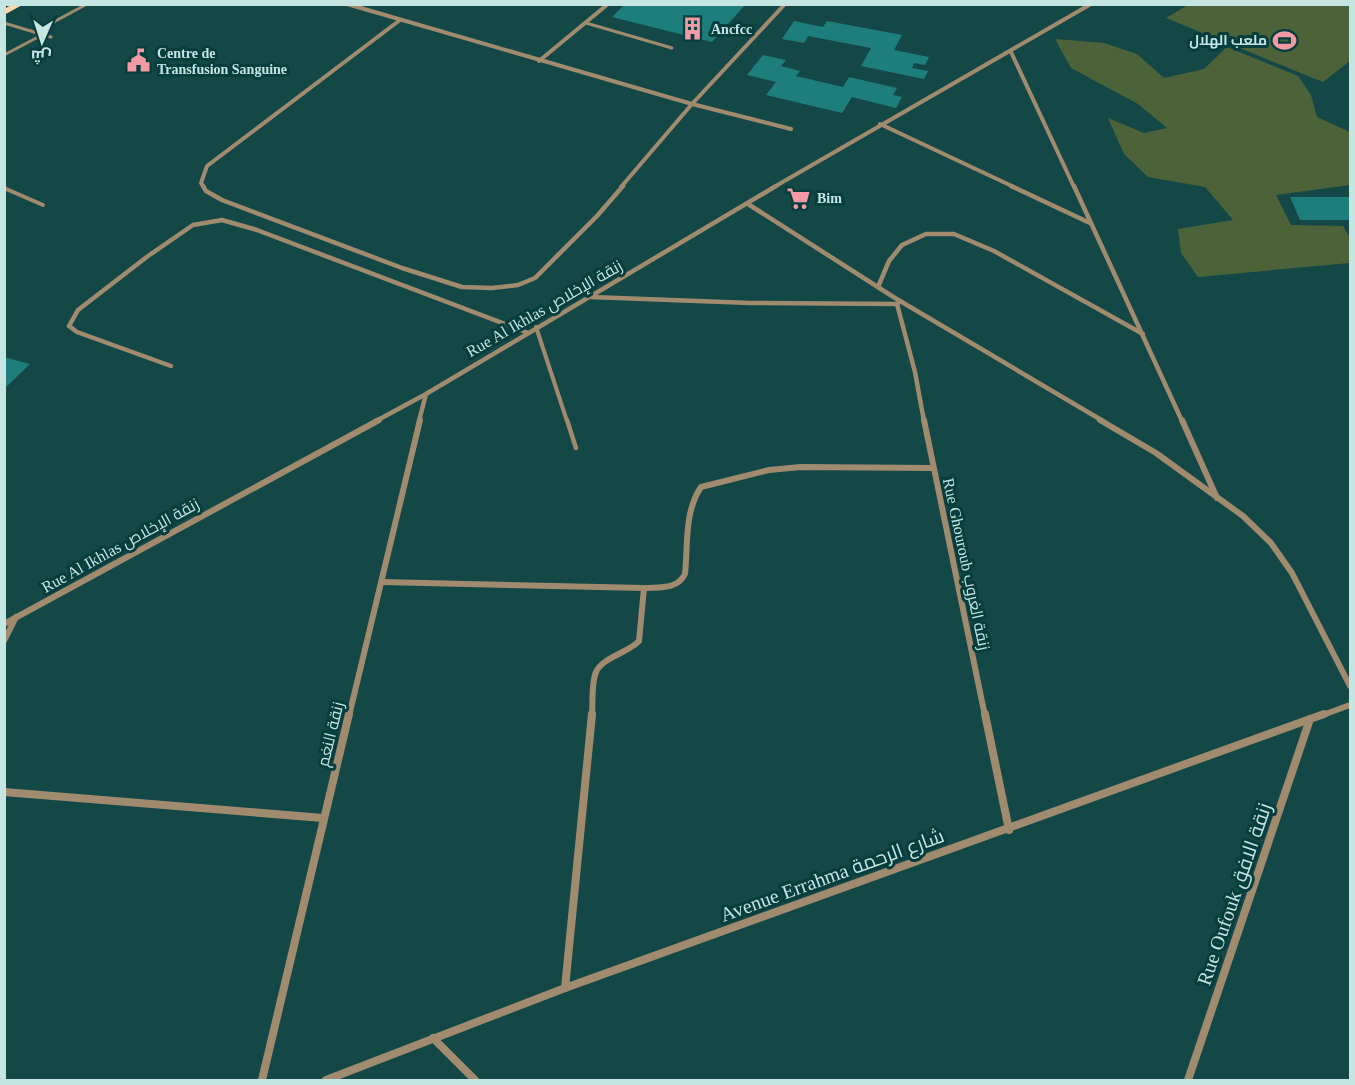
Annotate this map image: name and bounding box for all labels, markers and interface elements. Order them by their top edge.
north arrow [12,12,72,72]
building icon: Ancfcc [680,16,706,42]
place label: Ancfcc [711,22,752,37]
sports icon: ملعب الهلال [1272,27,1298,53]
place label: ملعب الهلال [1189,33,1267,49]
text: ش [31,46,52,66]
place label: Centre de Transfusion Sanguine [157,46,287,77]
public building icon: Centre de Transfusion Sanguine [126,48,152,74]
supermarket icon: Bim [786,185,812,211]
place label: Bim [817,191,842,206]
street label: Rue Al Ikhlas زنقة الإخلاص [463,257,626,362]
street label: Rue Ghouroub زنقة الغروب [939,476,993,652]
street label: Rue Al Ikhlas زنقة الإخلاص [39,495,203,598]
street label: زنقة النغم [314,700,350,769]
street label: Rue Oufouk زنقة الافق [1192,800,1277,989]
street label: Avenue Errahma شارع الرحمة [717,824,948,929]

